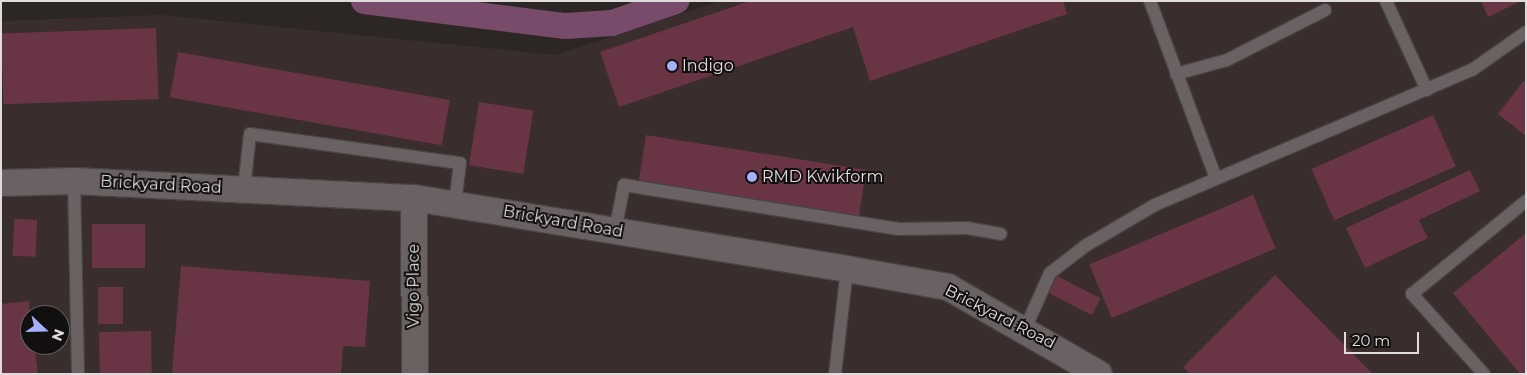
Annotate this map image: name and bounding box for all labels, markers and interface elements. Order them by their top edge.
place label: Indigo [682,56,734,76]
marker: Indigo [666,60,678,72]
place label: RMD Kwikform [762,167,884,187]
marker: RMD Kwikform [746,171,758,183]
street label: Brickyard Road [100,172,222,198]
street label: Brickyard Road [501,202,625,242]
street label: Vigo Place [404,244,424,328]
street label: Brickyard Road [941,281,1059,353]
north arrow [20,305,70,355]
scale bar [1347,322,1422,354]
text: N [48,327,68,344]
text: 20 m [1352,331,1390,350]

